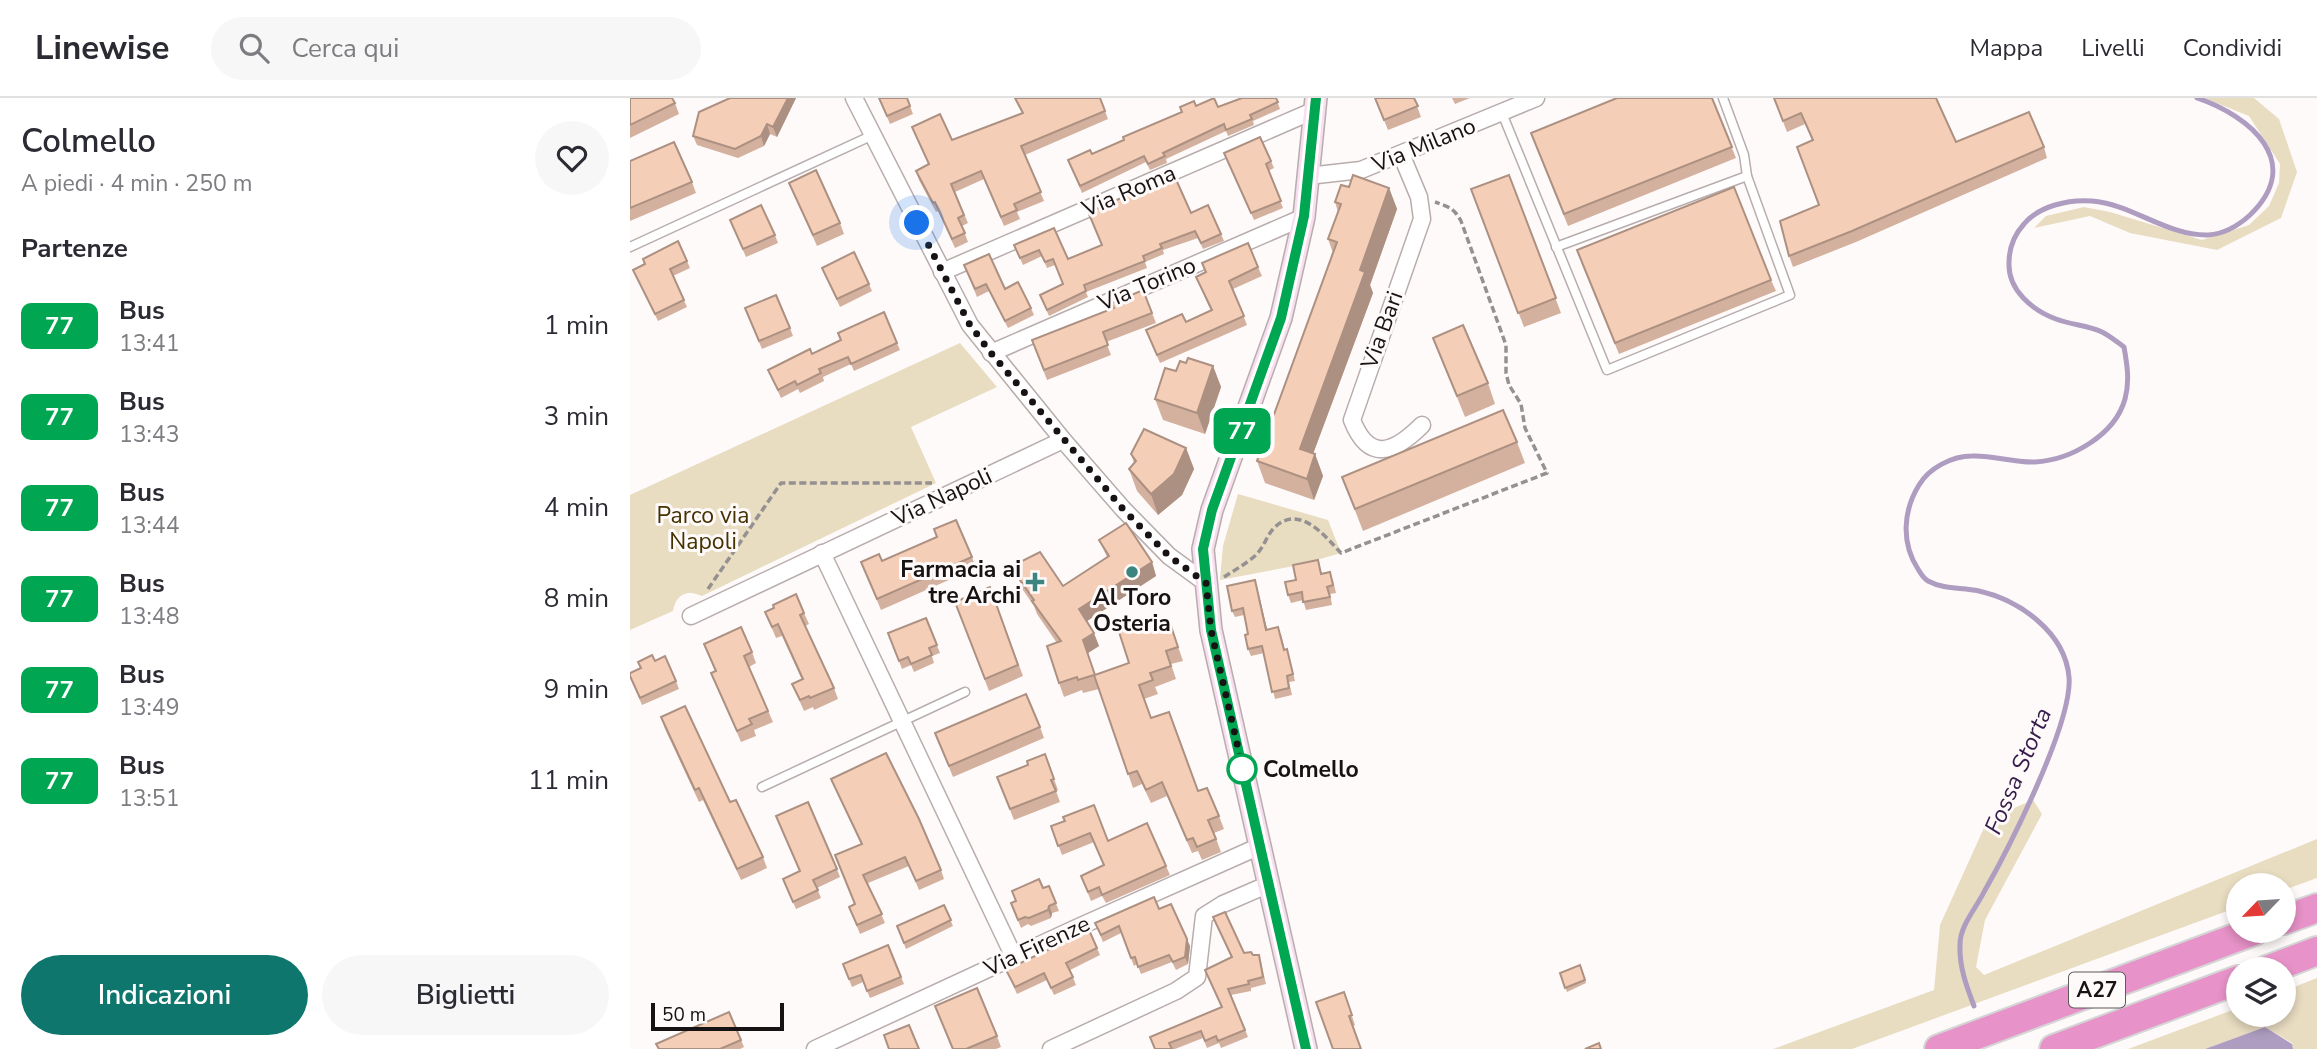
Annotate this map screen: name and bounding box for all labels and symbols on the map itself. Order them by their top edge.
street label: Via Milano [1367,110,1480,180]
street label: Via Roma [1076,157,1181,225]
your location [899,205,934,240]
street label: Via Torino [1092,249,1201,319]
street label: Via Bari [1353,287,1410,374]
line badge: 77 [1210,408,1274,454]
street label: Via Napoli [886,460,997,534]
park label: Parco via Napoli [657,500,749,557]
place label: Farmacia ai tre Archi [900,554,1021,611]
marker: Al Toro Osteria [1124,564,1140,580]
marker: Farmacia ai tre Archi [1027,574,1043,590]
place label: Al Toro Osteria [1093,582,1171,639]
water label: Fossa Storta [1977,703,2059,839]
marker: Colmello [1227,754,1257,784]
place label: Colmello [1263,754,1359,785]
north arrow [2226,873,2296,943]
street label: Via Firenze [978,908,1095,984]
road number: A27 [2069,972,2125,1008]
scale bar [651,1000,784,1032]

